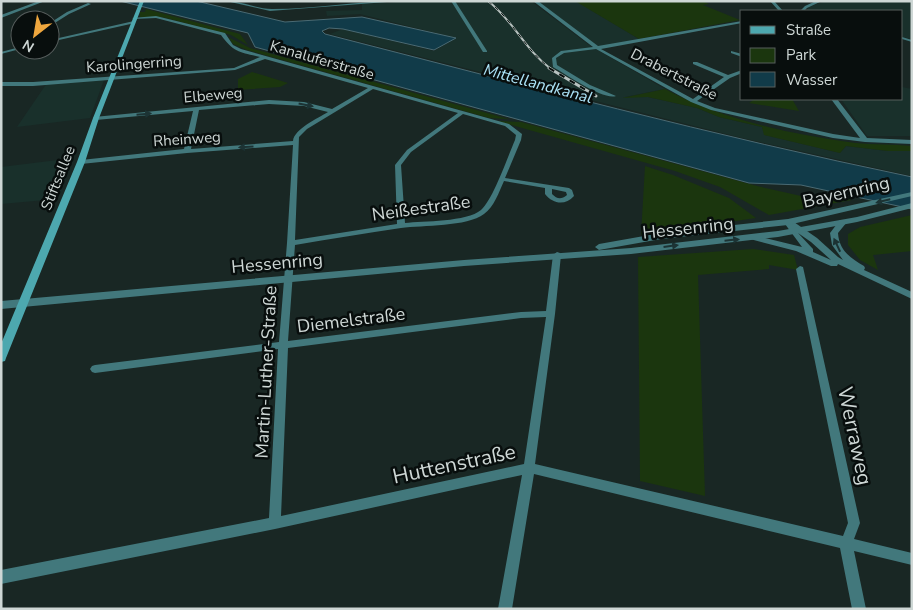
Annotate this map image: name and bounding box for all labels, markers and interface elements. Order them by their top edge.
north arrow [10,10,60,60]
legend [740,10,903,100]
text: Straße [786,20,831,40]
text: N [19,35,38,57]
street label: Kanaluferstraße [268,36,376,84]
street label: Drabertstraße [627,44,721,104]
text: Park [786,45,816,65]
street label: Karolingerring [86,51,182,77]
water label: Mittellandkanal [481,59,595,109]
text: Wasser [786,70,838,90]
street label: Elbeweg [183,82,243,108]
one-way arrow [298,101,314,109]
one-way arrow [137,110,153,118]
street label: Rheinweg [153,127,221,151]
street label: Stiftsallee [36,143,80,213]
one-way arrow [238,143,254,151]
street label: Bayernring [800,170,892,214]
street label: Neißestraße [370,189,472,227]
one-way arrow [876,197,891,205]
street label: Hessenring [641,211,735,245]
one-way arrow [724,236,740,244]
one-way arrow [833,237,842,252]
one-way arrow [663,242,679,250]
street label: Hessenring [230,247,324,279]
street label: Martin-Luther-Straße [249,285,283,459]
street label: Diemelstraße [296,301,406,339]
street label: Werraweg [831,384,879,488]
street label: Huttenstraße [390,437,518,491]

